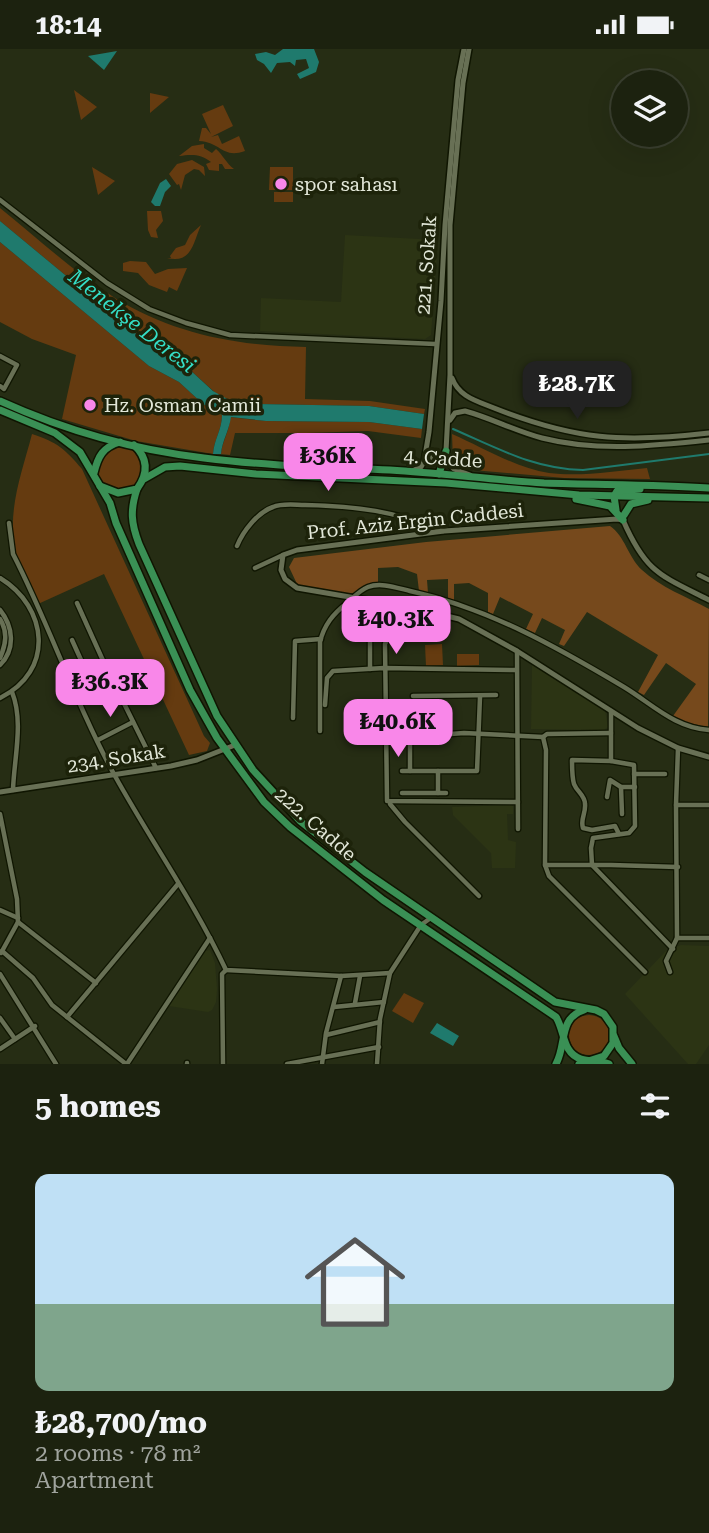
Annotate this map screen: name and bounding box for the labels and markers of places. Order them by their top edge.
place label: spor sahası [295,173,398,196]
marker: spor sahası [273,176,289,192]
pin: ₺28.7K [520,361,634,421]
place label: Hz. Osman Camii [104,394,261,417]
marker: Hz. Osman Camii [82,397,98,413]
pin: ₺36K [287,433,369,493]
pin: ₺40.3K [339,597,453,656]
pin: ₺36.3K [53,659,167,719]
pin: ₺40.6K [341,699,455,759]

